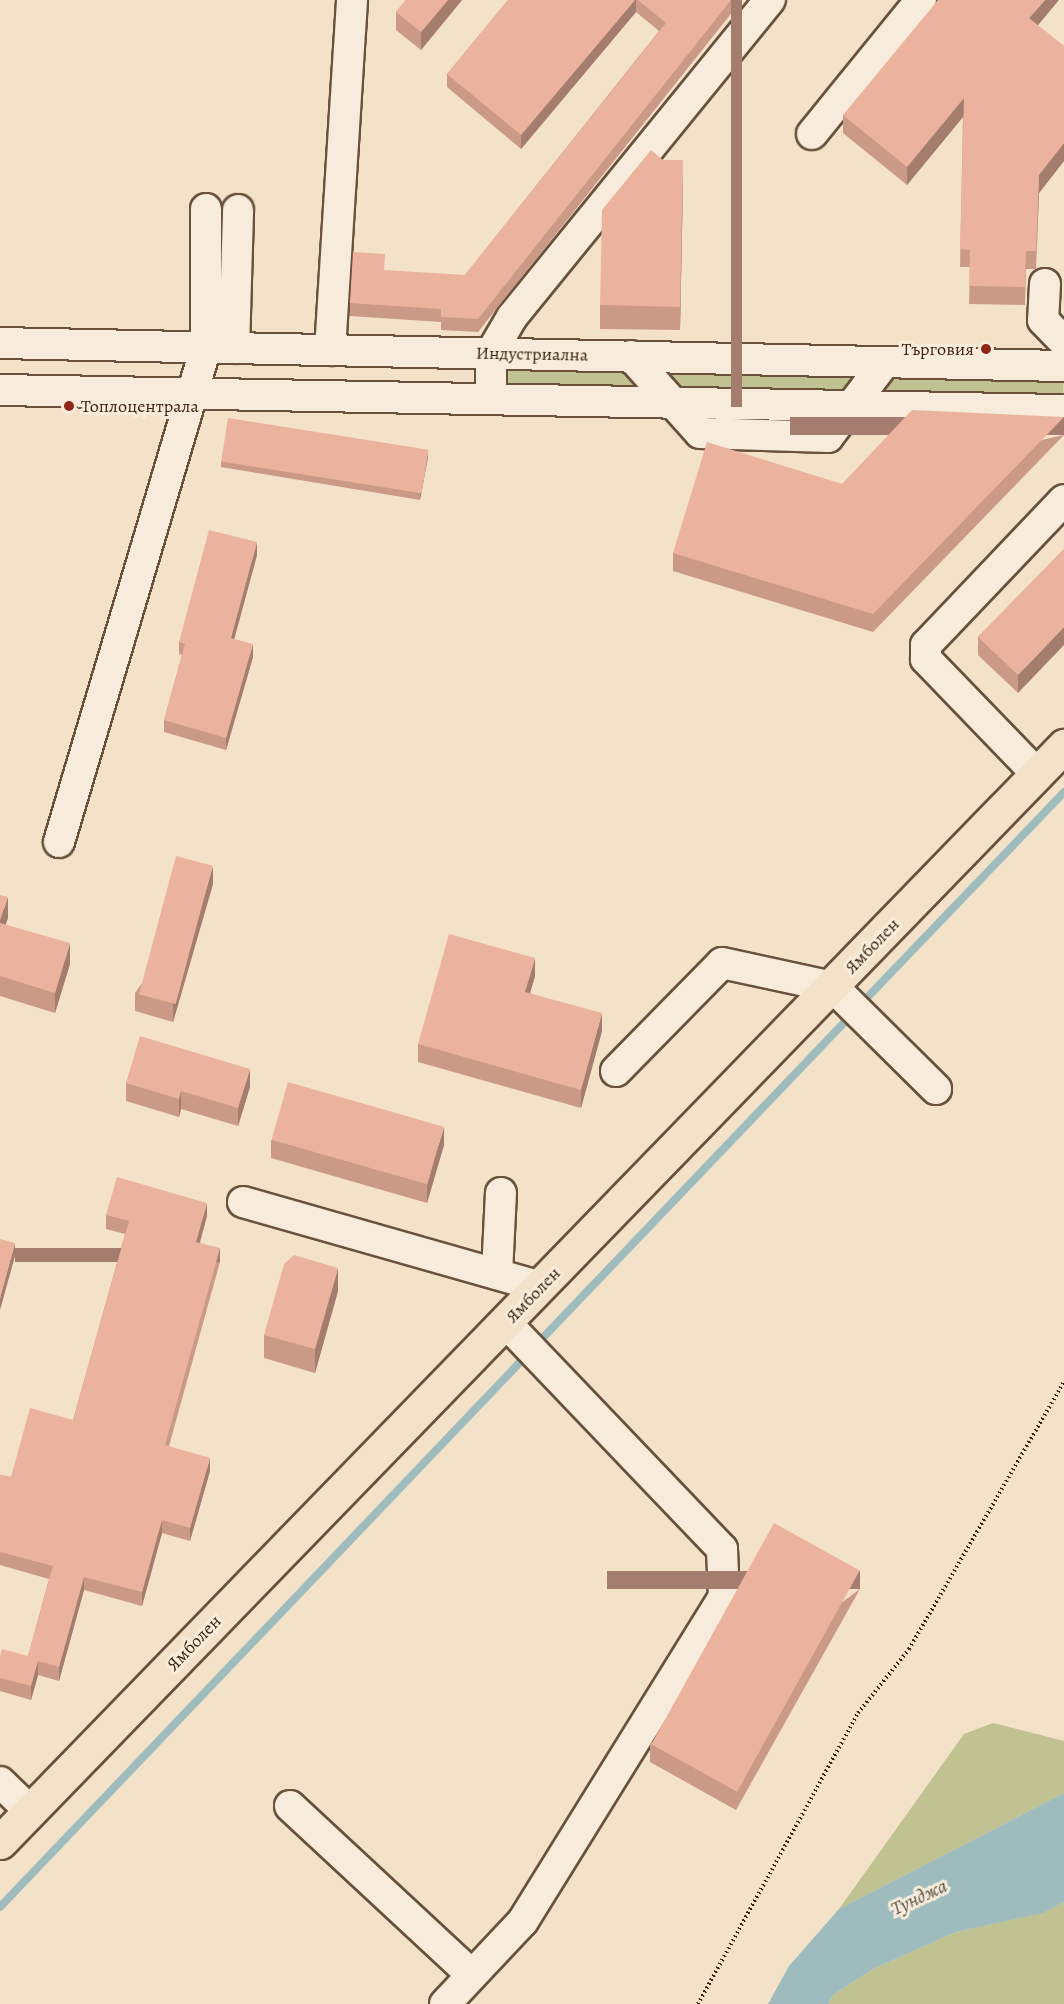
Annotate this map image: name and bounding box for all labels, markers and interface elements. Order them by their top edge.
place label: Търговия [901,338,974,360]
street label: Индустриална [476,342,588,366]
marker: Търговия [979,342,993,356]
place label: Топлоцентрала [81,395,199,417]
marker: Топлоцентрала [62,399,76,413]
street label: Ямболен [840,914,904,978]
street label: Ямболен [501,1263,565,1327]
street label: Ямболен [162,1611,226,1675]
water label: Тунджа [887,1874,951,1920]

